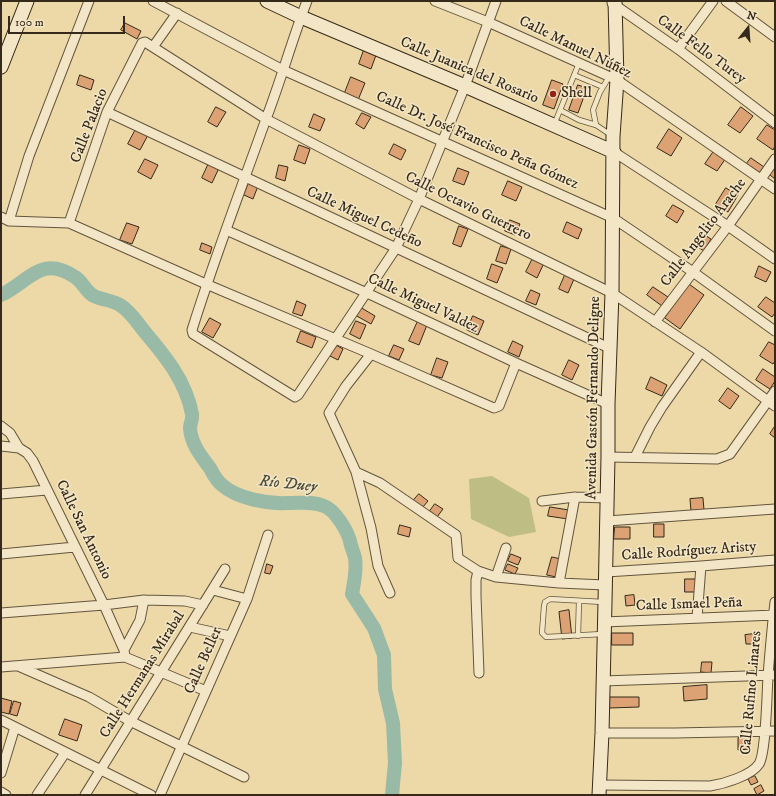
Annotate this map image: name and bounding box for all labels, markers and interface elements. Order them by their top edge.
scale bar [10,8,127,34]
north arrow [728,8,768,48]
text: N [745,9,758,25]
street label: Calle Fello Turey [653,12,749,88]
street label: Calle Manuel Núñez [516,13,634,83]
text: 100 m [15,15,44,30]
street label: Calle Juanica del Rosario [397,34,541,108]
place label: Shell [561,85,592,103]
street label: Calle Palacio [68,86,112,166]
street label: Calle Dr. José Francisco Peña Gómez [373,88,581,194]
marker: Shell [548,89,558,99]
street label: Calle Octavio Guerrero [402,169,534,245]
street label: Calle Angelito Arache [657,175,751,291]
street label: Calle Miguel Cedeño [303,183,425,253]
street label: Calle Miguel Valdez [365,270,481,338]
street label: Avenida Gastón Fernando Deligne [583,296,605,500]
water label: Río Duey [258,472,318,498]
street label: Calle San Antonio [51,477,115,583]
street label: Calle Rodríguez Aristy [621,538,757,566]
street label: Calle Ismael Peña [636,594,742,616]
street label: Calle Hermanas Mirabal [97,608,189,742]
street label: Calle Beller [181,625,227,697]
street label: Calle Rufino Linares [738,630,766,756]

